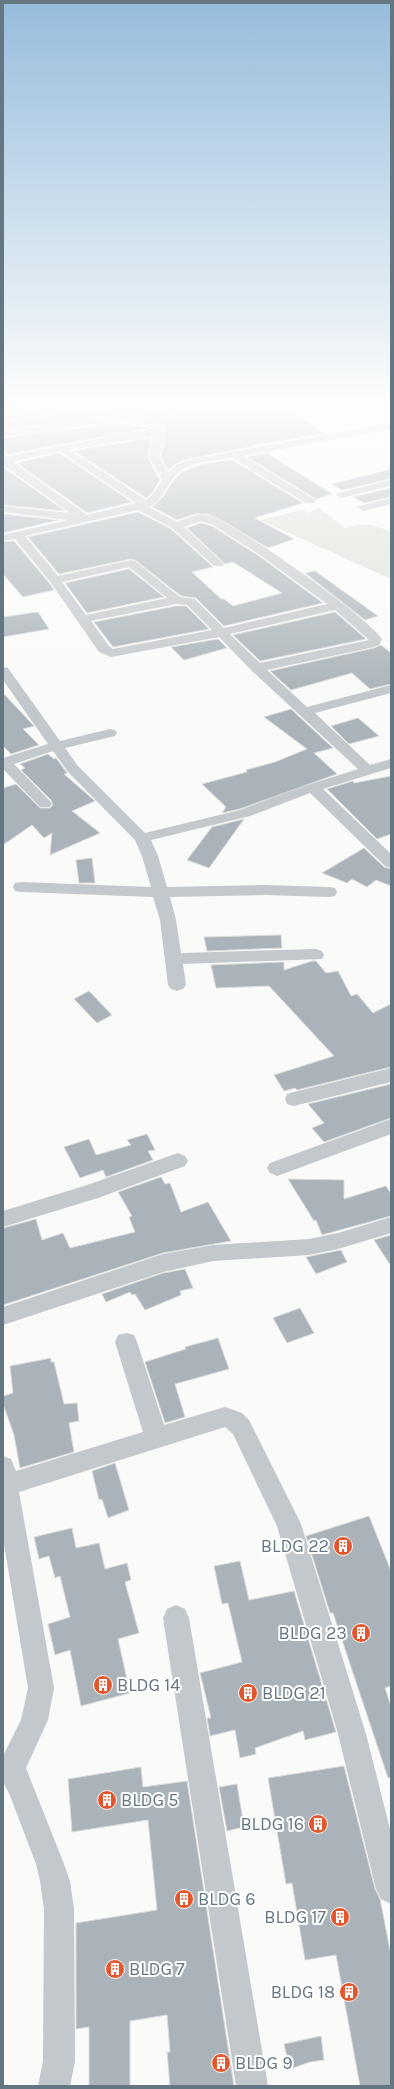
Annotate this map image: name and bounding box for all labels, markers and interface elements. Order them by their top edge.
place label: BLDG 22 [261,1535,329,1557]
building icon: BLDG 22 [332,1535,354,1557]
place label: BLDG 23 [279,1622,347,1644]
building icon: BLDG 23 [350,1622,372,1644]
building icon: BLDG 14 [92,1674,114,1696]
place label: BLDG 14 [117,1674,180,1696]
building icon: BLDG 21 [237,1682,259,1704]
place label: BLDG 21 [262,1682,326,1704]
building icon: BLDG 5 [96,1789,118,1811]
place label: BLDG 5 [121,1789,179,1811]
place label: BLDG 16 [240,1813,304,1835]
building icon: BLDG 16 [307,1813,329,1835]
building icon: BLDG 6 [173,1888,195,1910]
place label: BLDG 6 [198,1888,256,1910]
place label: BLDG 17 [264,1906,327,1928]
building icon: BLDG 17 [329,1906,351,1928]
building icon: BLDG 7 [104,1958,126,1980]
place label: BLDG 7 [129,1958,185,1980]
place label: BLDG 18 [271,1981,335,2003]
building icon: BLDG 18 [338,1981,360,2003]
building icon: BLDG 9 [210,2052,232,2074]
place label: BLDG 9 [235,2052,293,2074]

